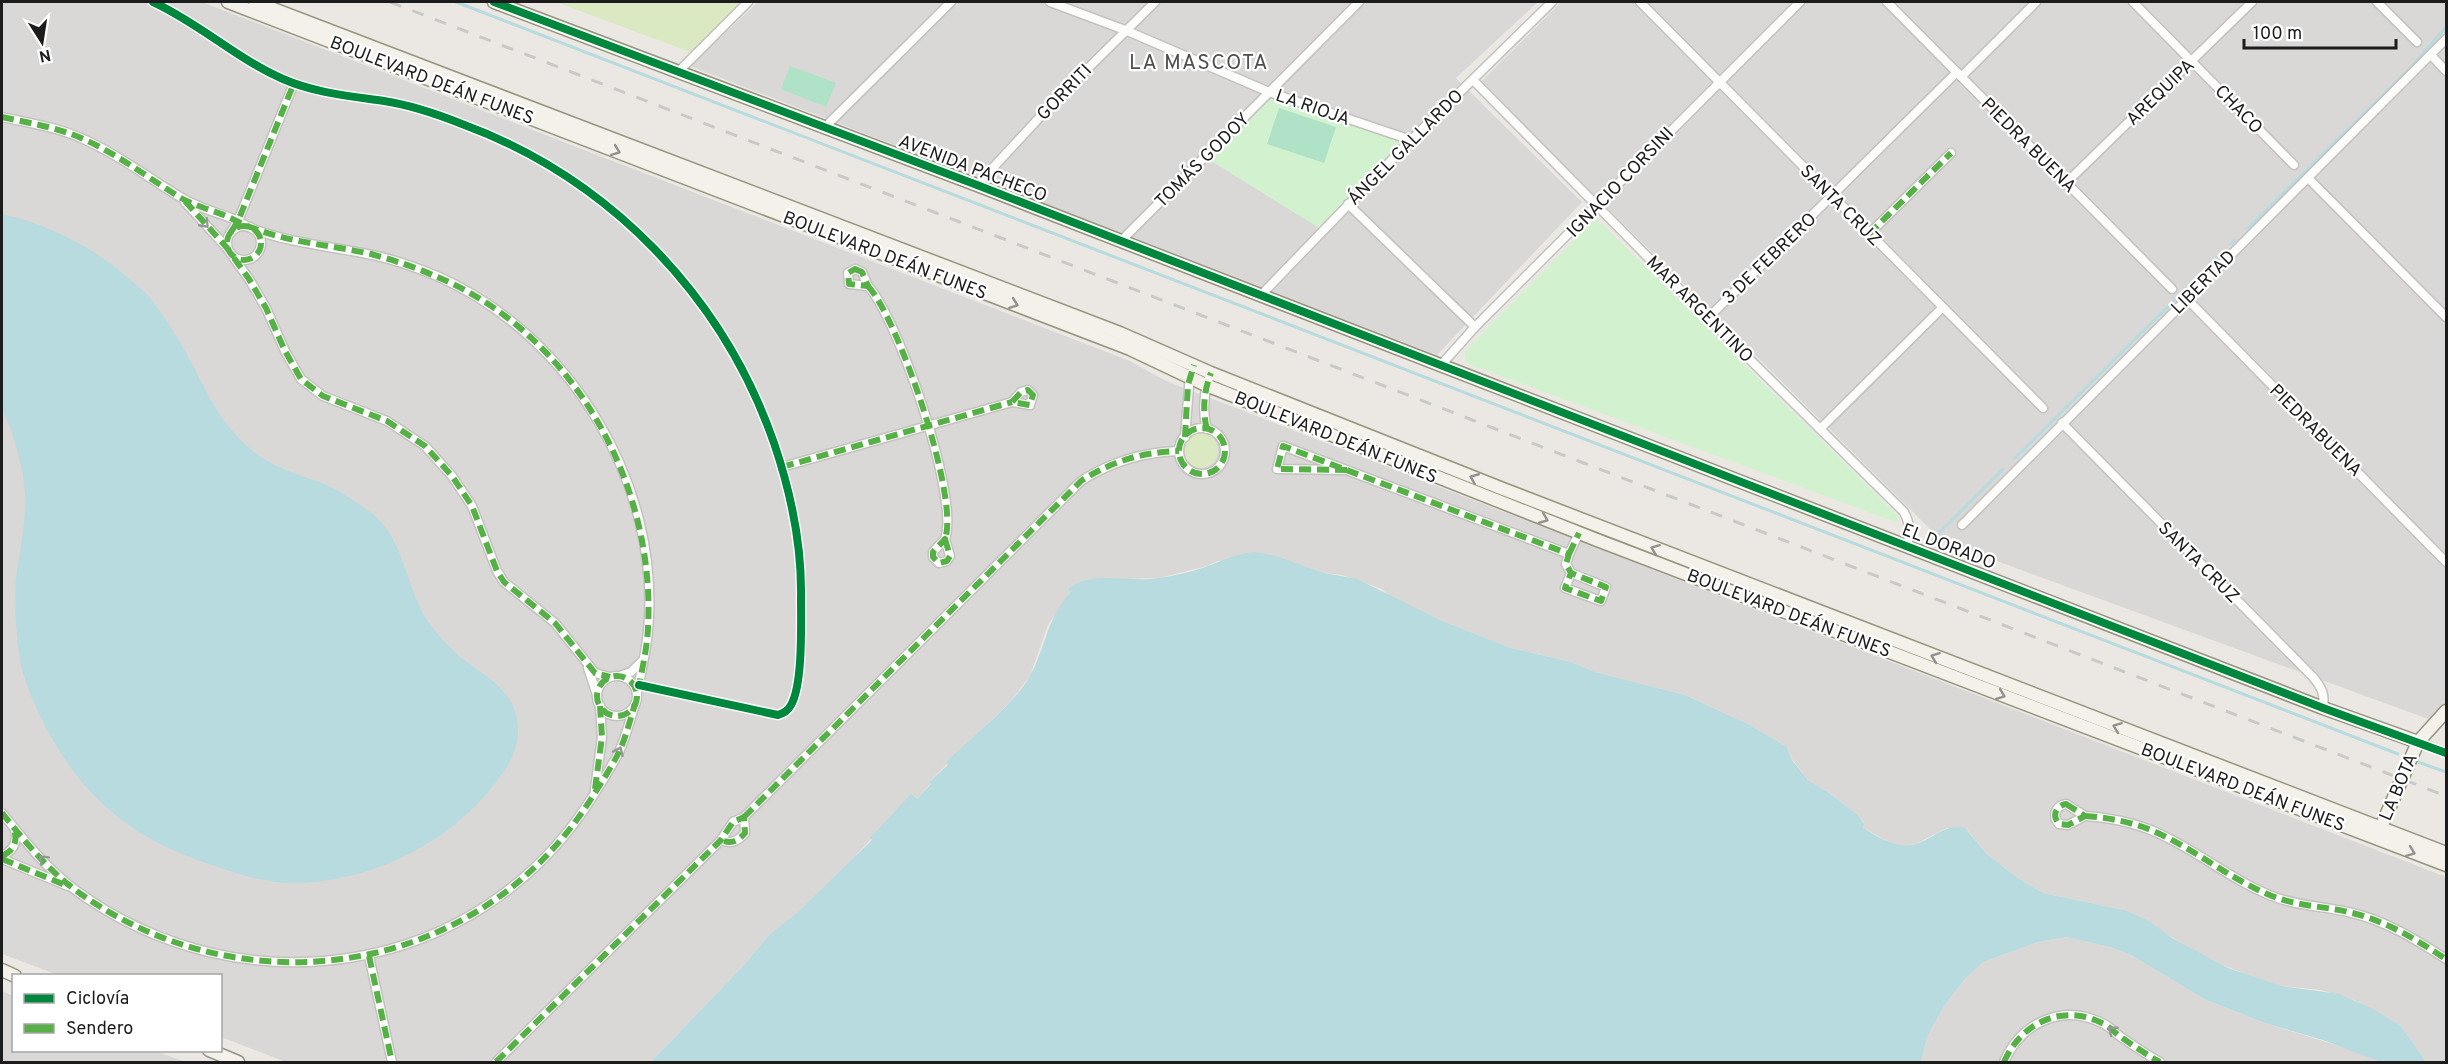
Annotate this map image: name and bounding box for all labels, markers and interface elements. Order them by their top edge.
north arrow [12,12,72,72]
scale bar [2244,12,2396,50]
text: 100 m [2253,23,2302,46]
street label: BOULEVARD DEÁN FUNES [326,30,538,131]
text: N [37,44,52,66]
district label: LA MASCOTA [1129,50,1269,77]
street label: AREQUIPA [2122,55,2200,131]
street label: GORRITI [1033,60,1098,126]
street label: CHACO [2209,81,2267,139]
street label: ÁNGEL GALLARDO [1342,84,1469,211]
street label: LA RIOJA [1272,85,1353,132]
street label: PIEDRA BUENA [1975,93,2081,199]
street label: TOMÁS GODOY [1149,107,1255,213]
street label: IGNACIO CORSINI [1563,123,1680,243]
street label: AVENIDA PACHECO [895,131,1050,208]
one-way arrow [610,144,621,157]
street label: SANTA CRUZ [1794,160,1886,252]
street label: BOULEVARD DEÁN FUNES [779,205,991,306]
street label: 3 DE FEBRERO [1718,208,1822,310]
one-way arrow [198,218,209,228]
street label: LIBERTAD [2167,246,2241,320]
street label: MAR ARGENTINO [1641,252,1757,368]
one-way arrow [1008,297,1018,310]
street label: PIEDRABUENA [2264,380,2366,482]
street label: BOULEVARD DEÁN FUNES [1231,385,1441,490]
one-way arrow [1469,473,1480,485]
one-way arrow [1538,512,1549,524]
street label: SANTA CRUZ [2152,517,2244,609]
street label: EL DORADO [1898,519,1999,576]
one-way arrow [1651,544,1662,556]
street label: BOULEVARD DEÁN FUNES [1683,563,1895,664]
one-way arrow [1930,652,1941,664]
one-way arrow [1995,687,2006,700]
one-way arrow [2112,722,2123,735]
street label: BOULEVARD DEÁN FUNES [2137,737,2349,838]
one-way arrow [611,747,623,758]
street label: LA BOTA [2375,750,2424,825]
one-way arrow [2405,845,2416,857]
one-way arrow [39,855,49,866]
legend [12,974,222,1052]
text: Ciclovía [66,988,129,1011]
text: Sendero [66,1018,133,1041]
one-way arrow [2107,1026,2118,1037]

